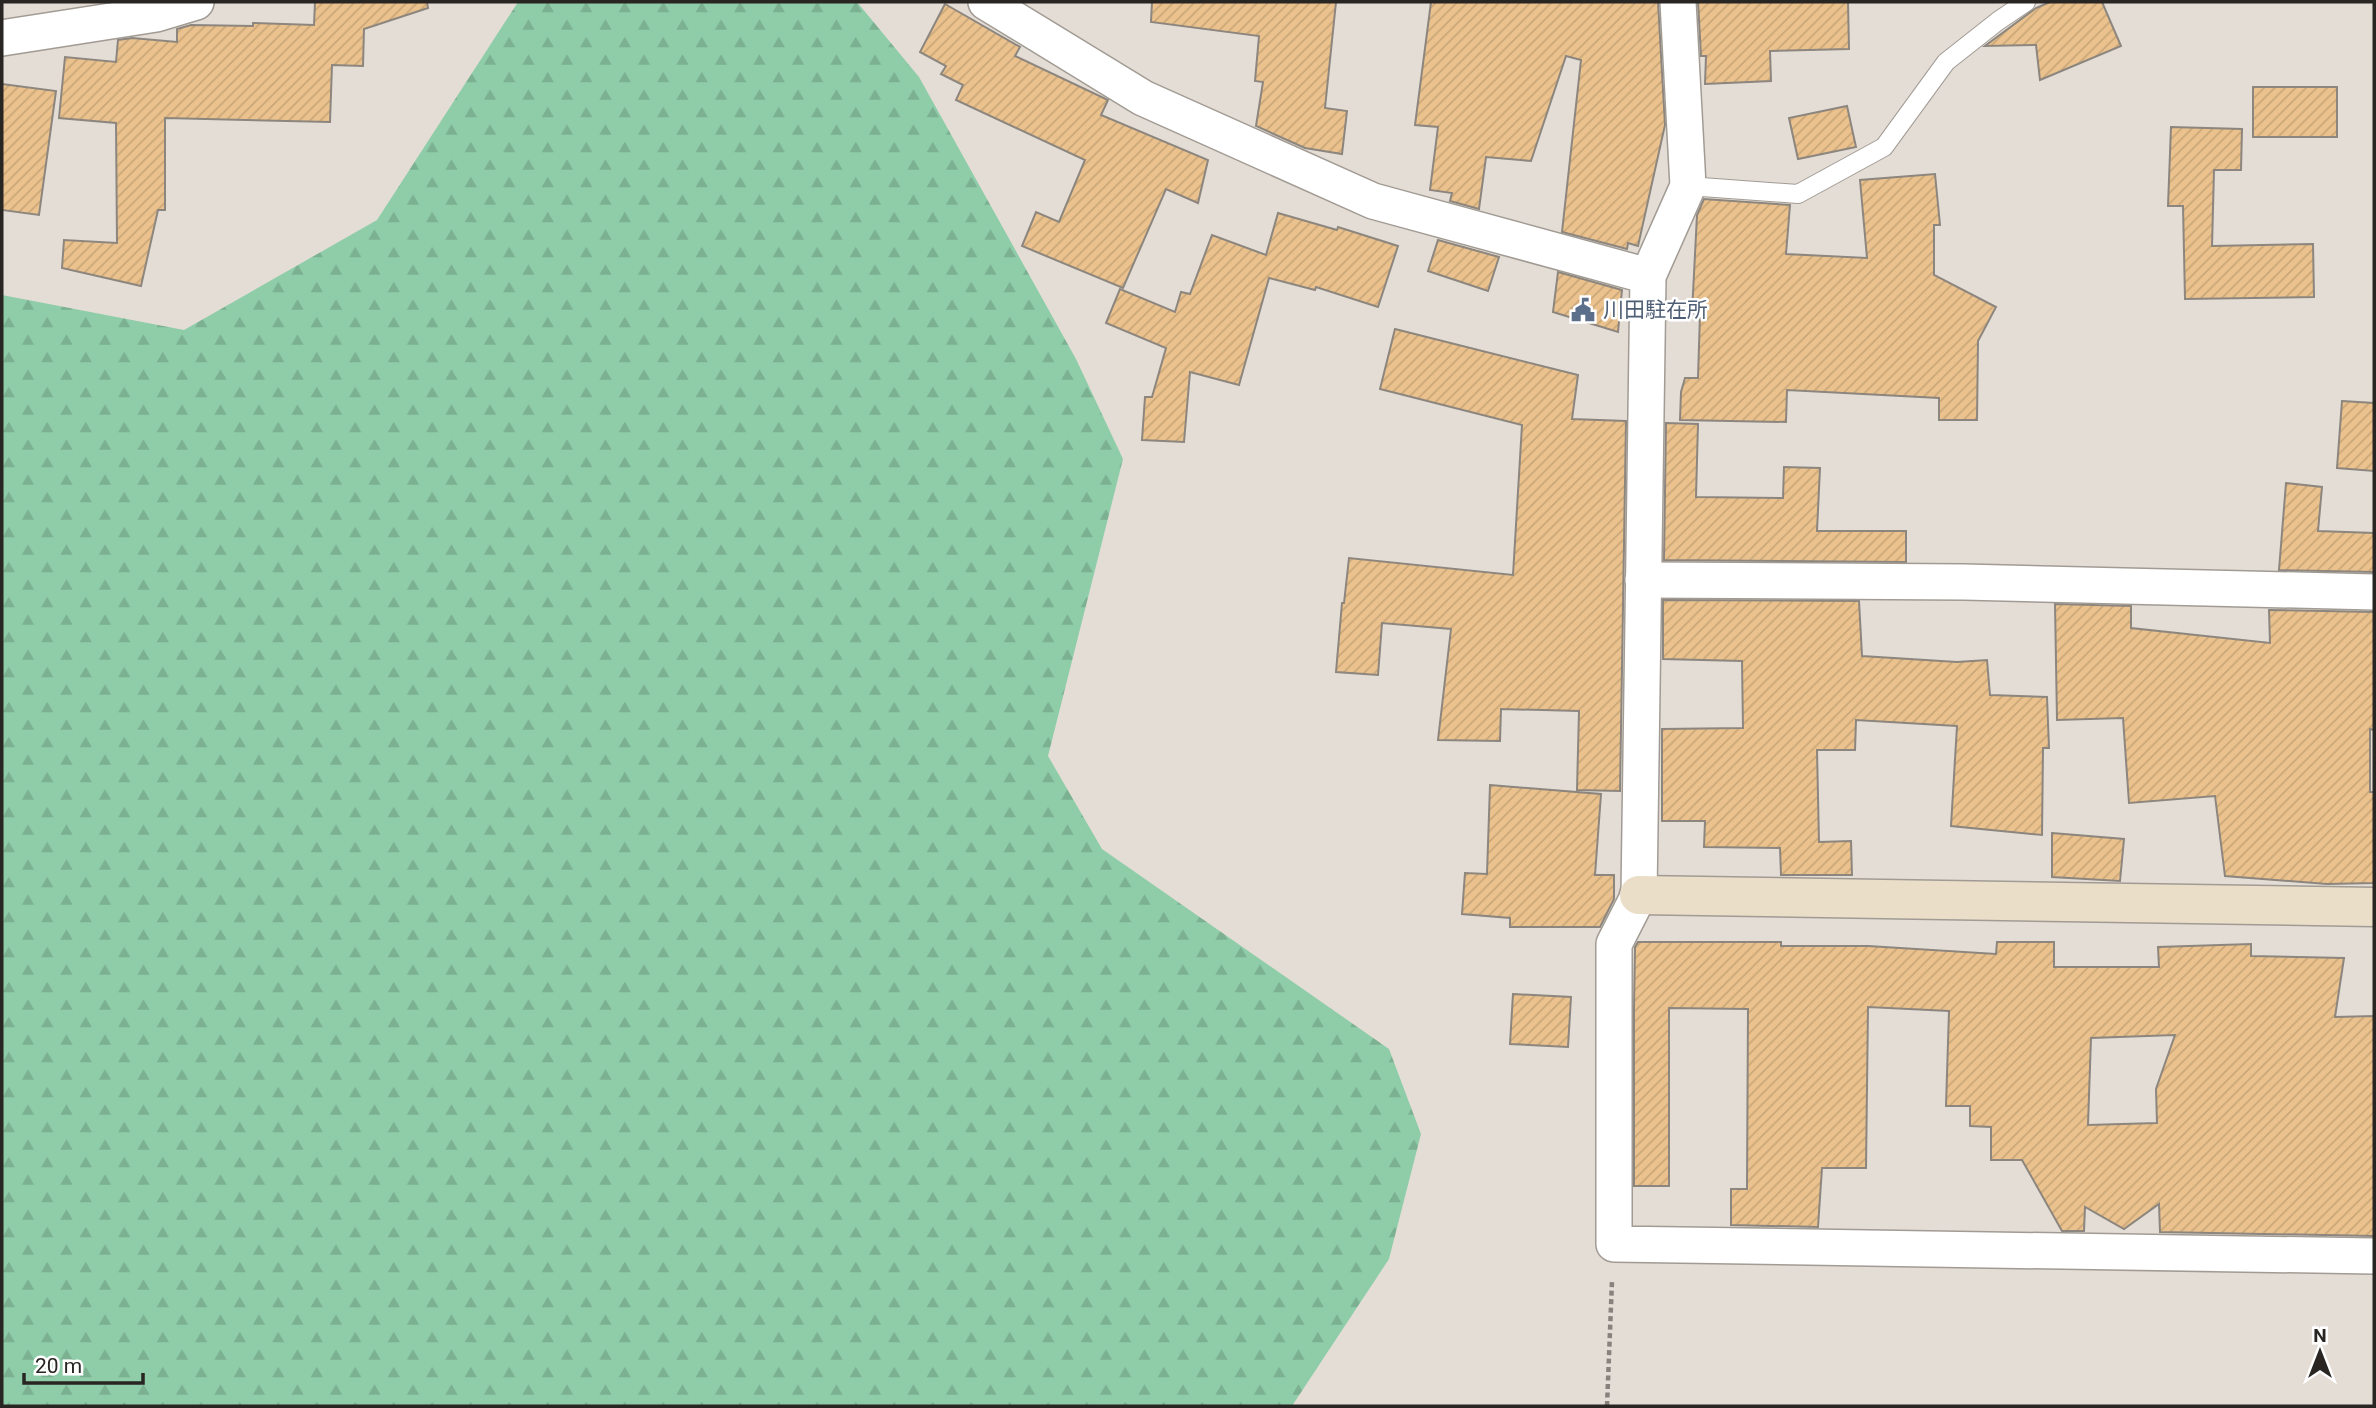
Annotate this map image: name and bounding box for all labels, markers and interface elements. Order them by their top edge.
public building icon: 川田駐在所 [1569,296,1597,324]
place label: 川田駐在所 [1603,298,1708,322]
north arrow [2285,1317,2355,1387]
text: N [2313,1324,2327,1347]
scale bar [24,1342,144,1386]
text: 20 m [35,1354,82,1378]

